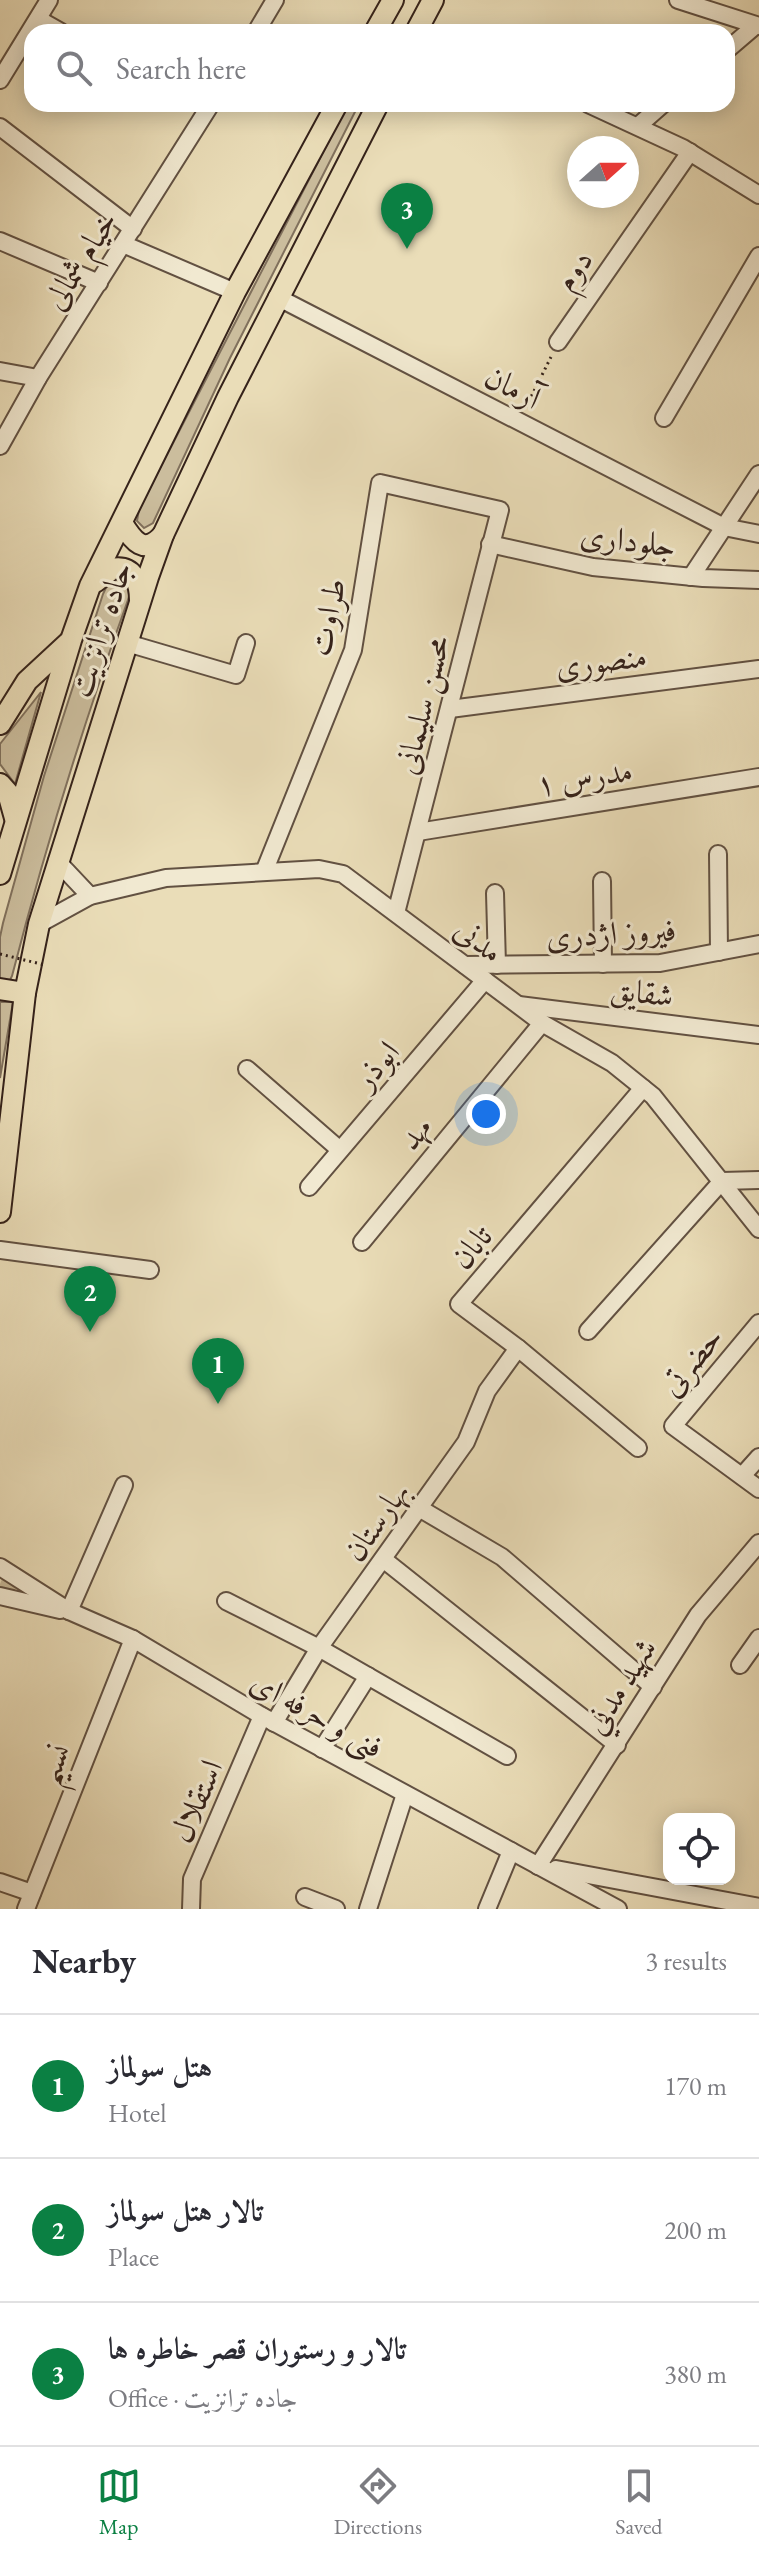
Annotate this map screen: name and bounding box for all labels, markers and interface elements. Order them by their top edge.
search box [24,24,735,112]
icon: search [52,46,96,90]
text: Search here [116,49,246,88]
north arrow [567,136,639,208]
pin: 3 [381,183,433,249]
street label: خیام شمالی [33,202,133,321]
street label: دوم [544,241,608,303]
street label: آرمان [478,355,551,420]
street label: جلوداری [578,513,678,567]
street label: جاده ترانزیت [58,556,142,702]
street label: طراوت [298,574,356,660]
street label: محسن سلیمانی [385,631,460,779]
street label: منصوری [553,635,649,687]
street label: مدرس ۱ [533,749,635,805]
street label: مدنی [446,908,512,972]
street label: فیروز اژدری [545,909,677,957]
street label: شقایق [608,967,676,1017]
street label: ابوذر [342,1032,409,1100]
your location [466,1094,506,1134]
street label: مهد [389,1107,441,1159]
street label: تابان [440,1216,502,1278]
pin: 2 [64,1266,116,1332]
street label: حضرتی [650,1317,732,1405]
pin: 1 [192,1338,244,1404]
street label: بهارستان [333,1473,419,1569]
street label: شهيد مدني [574,1630,670,1745]
street label: فنی و حرفه ای [242,1660,391,1769]
street label: نسيم [26,1737,90,1795]
street label: استقلال [160,1753,232,1849]
map controls [663,1813,735,1885]
button: locate [663,1813,735,1885]
text: Nearby [32,1939,136,1983]
text: 3 results [646,1944,727,1978]
text: هتل سولماز [108,2047,212,2086]
text: 1 [51,2069,65,2103]
text: 170 m [664,2069,727,2103]
text: Hotel [108,2096,166,2130]
text: تالار هتل سولماز [108,2191,263,2230]
text: 2 [51,2213,65,2247]
text: 200 m [664,2213,727,2247]
text: Place [108,2240,159,2274]
text: تالار و رستوران قصر خاطره ها [108,2329,406,2368]
text: 3 [51,2357,65,2391]
text: 380 m [664,2357,727,2391]
text: Office · جاده ترانزیت [108,2381,298,2415]
tab: Map [97,2464,141,2541]
tab: Directions [334,2464,422,2541]
tab: Saved [615,2464,662,2541]

